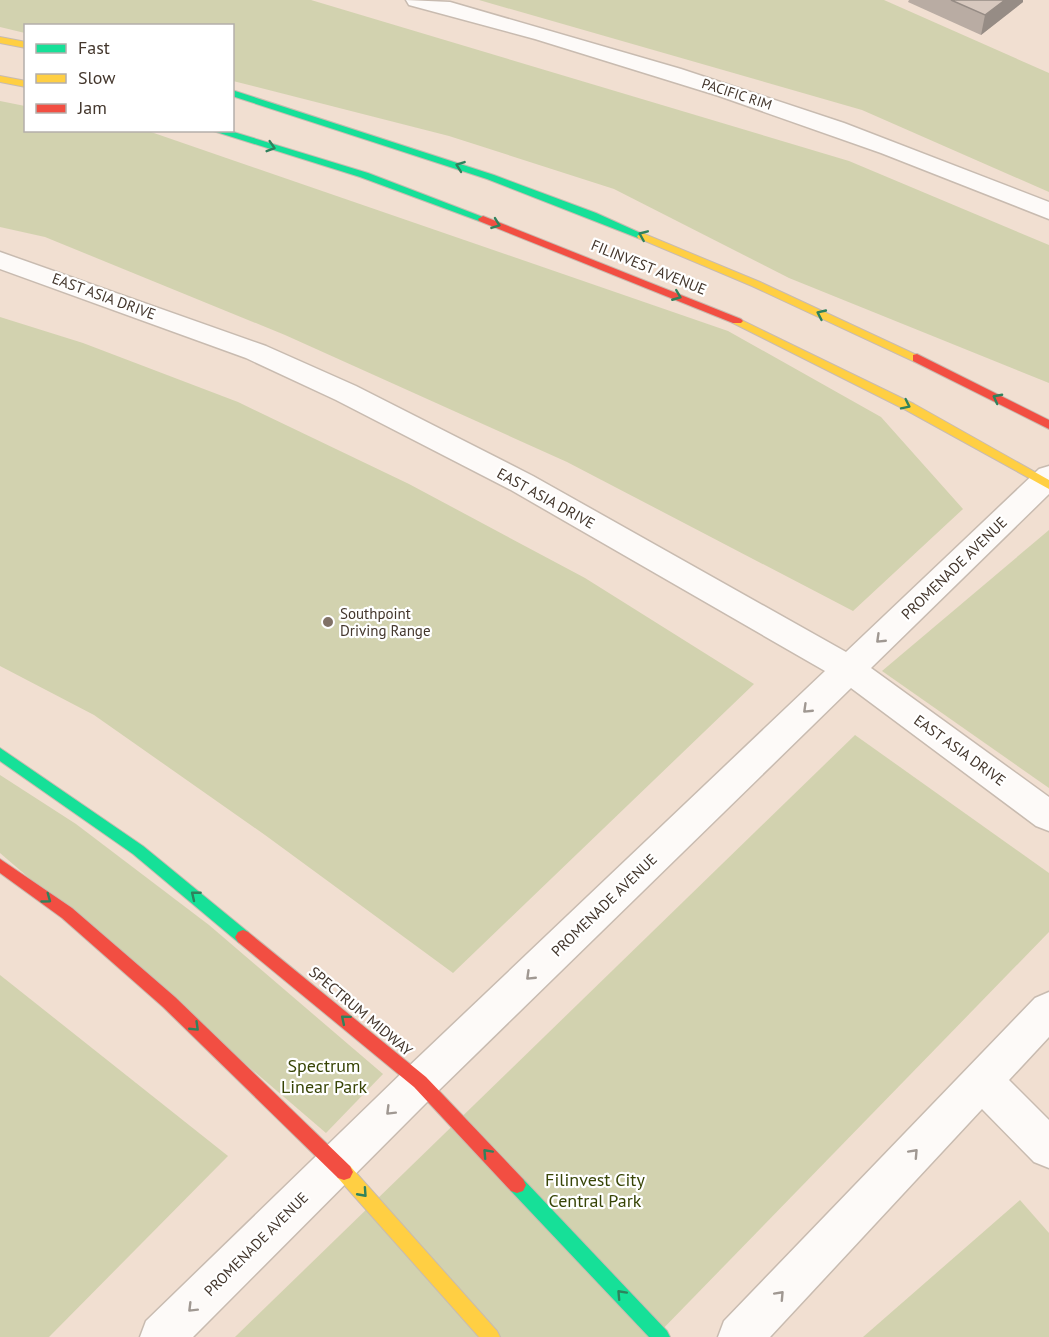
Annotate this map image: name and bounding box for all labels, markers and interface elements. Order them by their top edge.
legend [24,24,234,132]
text: Fast [78,36,110,59]
text: Slow [78,66,116,89]
street label: PACIFIC RIM [700,74,774,114]
text: Jam [77,96,107,119]
one-way arrow [265,140,276,152]
one-way arrow [455,161,466,174]
one-way arrow [490,216,500,229]
one-way arrow [638,230,649,242]
street label: FILINVEST AVENUE [589,235,709,299]
street label: EAST ASIA DRIVE [50,268,158,324]
one-way arrow [670,289,681,301]
one-way arrow [817,309,828,321]
one-way arrow [993,394,1003,405]
one-way arrow [900,398,911,410]
street label: EAST ASIA DRIVE [494,463,598,533]
street label: PROMENADE AVENUE [897,513,1011,623]
place label: Southpoint Driving Range [340,604,431,640]
marker: Southpoint Driving Range [321,615,335,629]
one-way arrow [877,631,888,642]
one-way arrow [803,702,814,713]
street label: EAST ASIA DRIVE [910,710,1010,790]
street label: PROMENADE AVENUE [547,850,661,960]
one-way arrow [41,892,52,903]
one-way arrow [190,892,201,903]
street label: SPECTRUM MIDWAY [305,962,417,1060]
one-way arrow [527,968,538,979]
one-way arrow [341,1016,352,1027]
one-way arrow [188,1019,199,1030]
park label: Spectrum Linear Park [281,1054,367,1098]
one-way arrow [387,1104,398,1115]
one-way arrow [483,1149,494,1159]
one-way arrow [907,1149,918,1160]
park label: Filinvest City Central Park [545,1168,645,1212]
one-way arrow [356,1187,367,1197]
street label: PROMENADE AVENUE [200,1188,312,1300]
one-way arrow [617,1291,628,1301]
one-way arrow [773,1291,784,1301]
one-way arrow [188,1301,199,1311]

